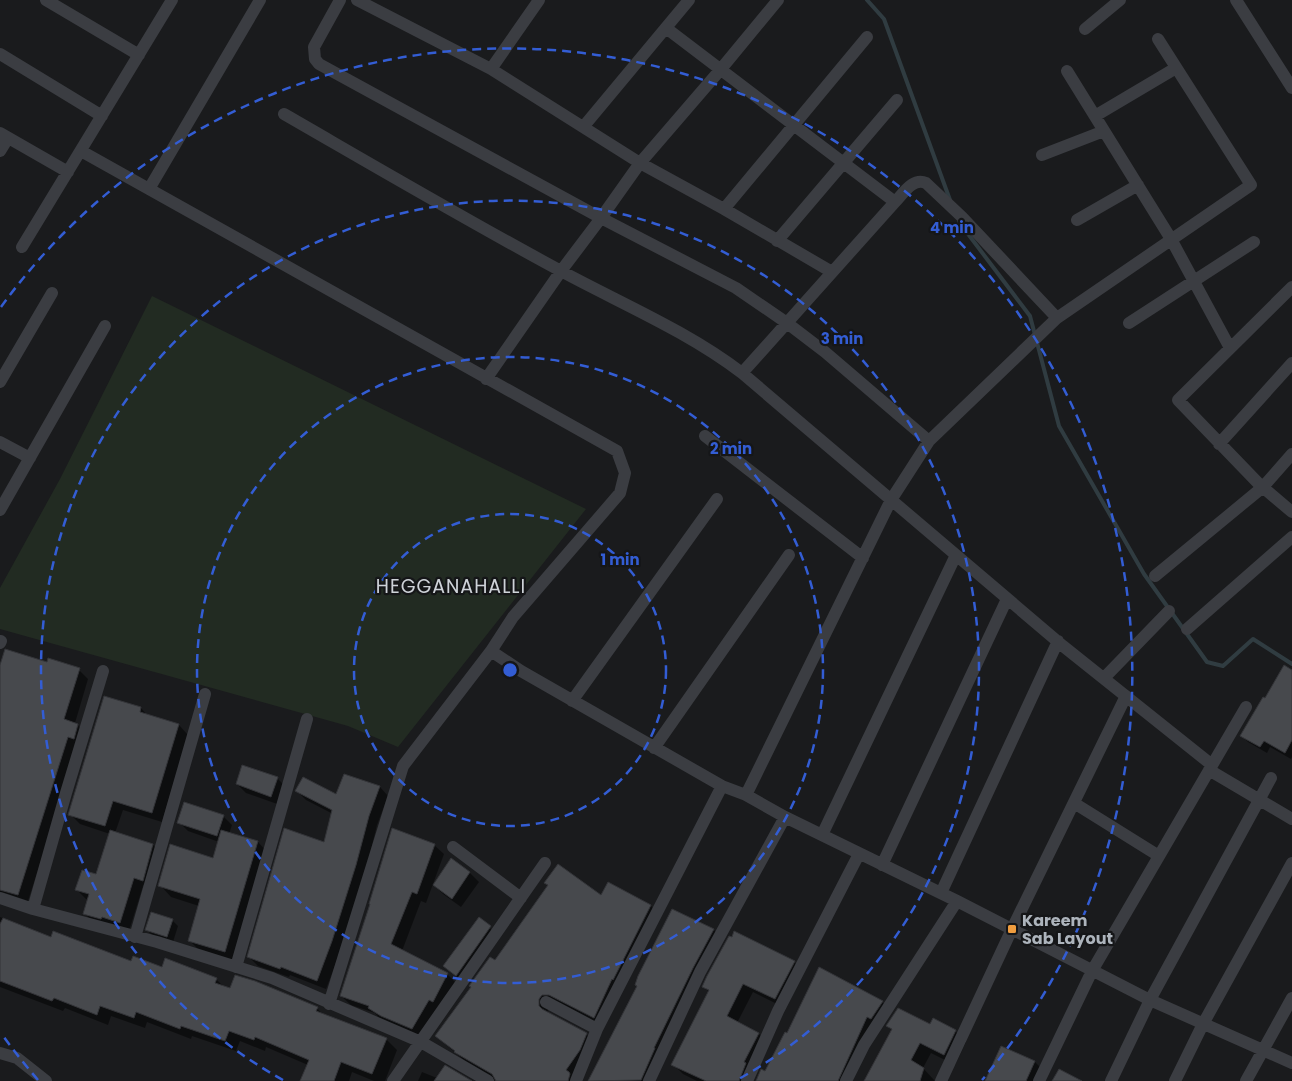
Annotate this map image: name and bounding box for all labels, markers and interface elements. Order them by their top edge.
text: 4 min [930,217,974,238]
text: 3 min [821,328,863,349]
text: 2 min [710,438,752,459]
text: 1 min [600,549,640,570]
district label: HEGGANAHALLI [376,573,526,600]
centre of rings [501,661,519,679]
place label: Kareem Sab Layout [1022,909,1113,950]
marker: Kareem Sab Layout [1006,923,1018,935]

